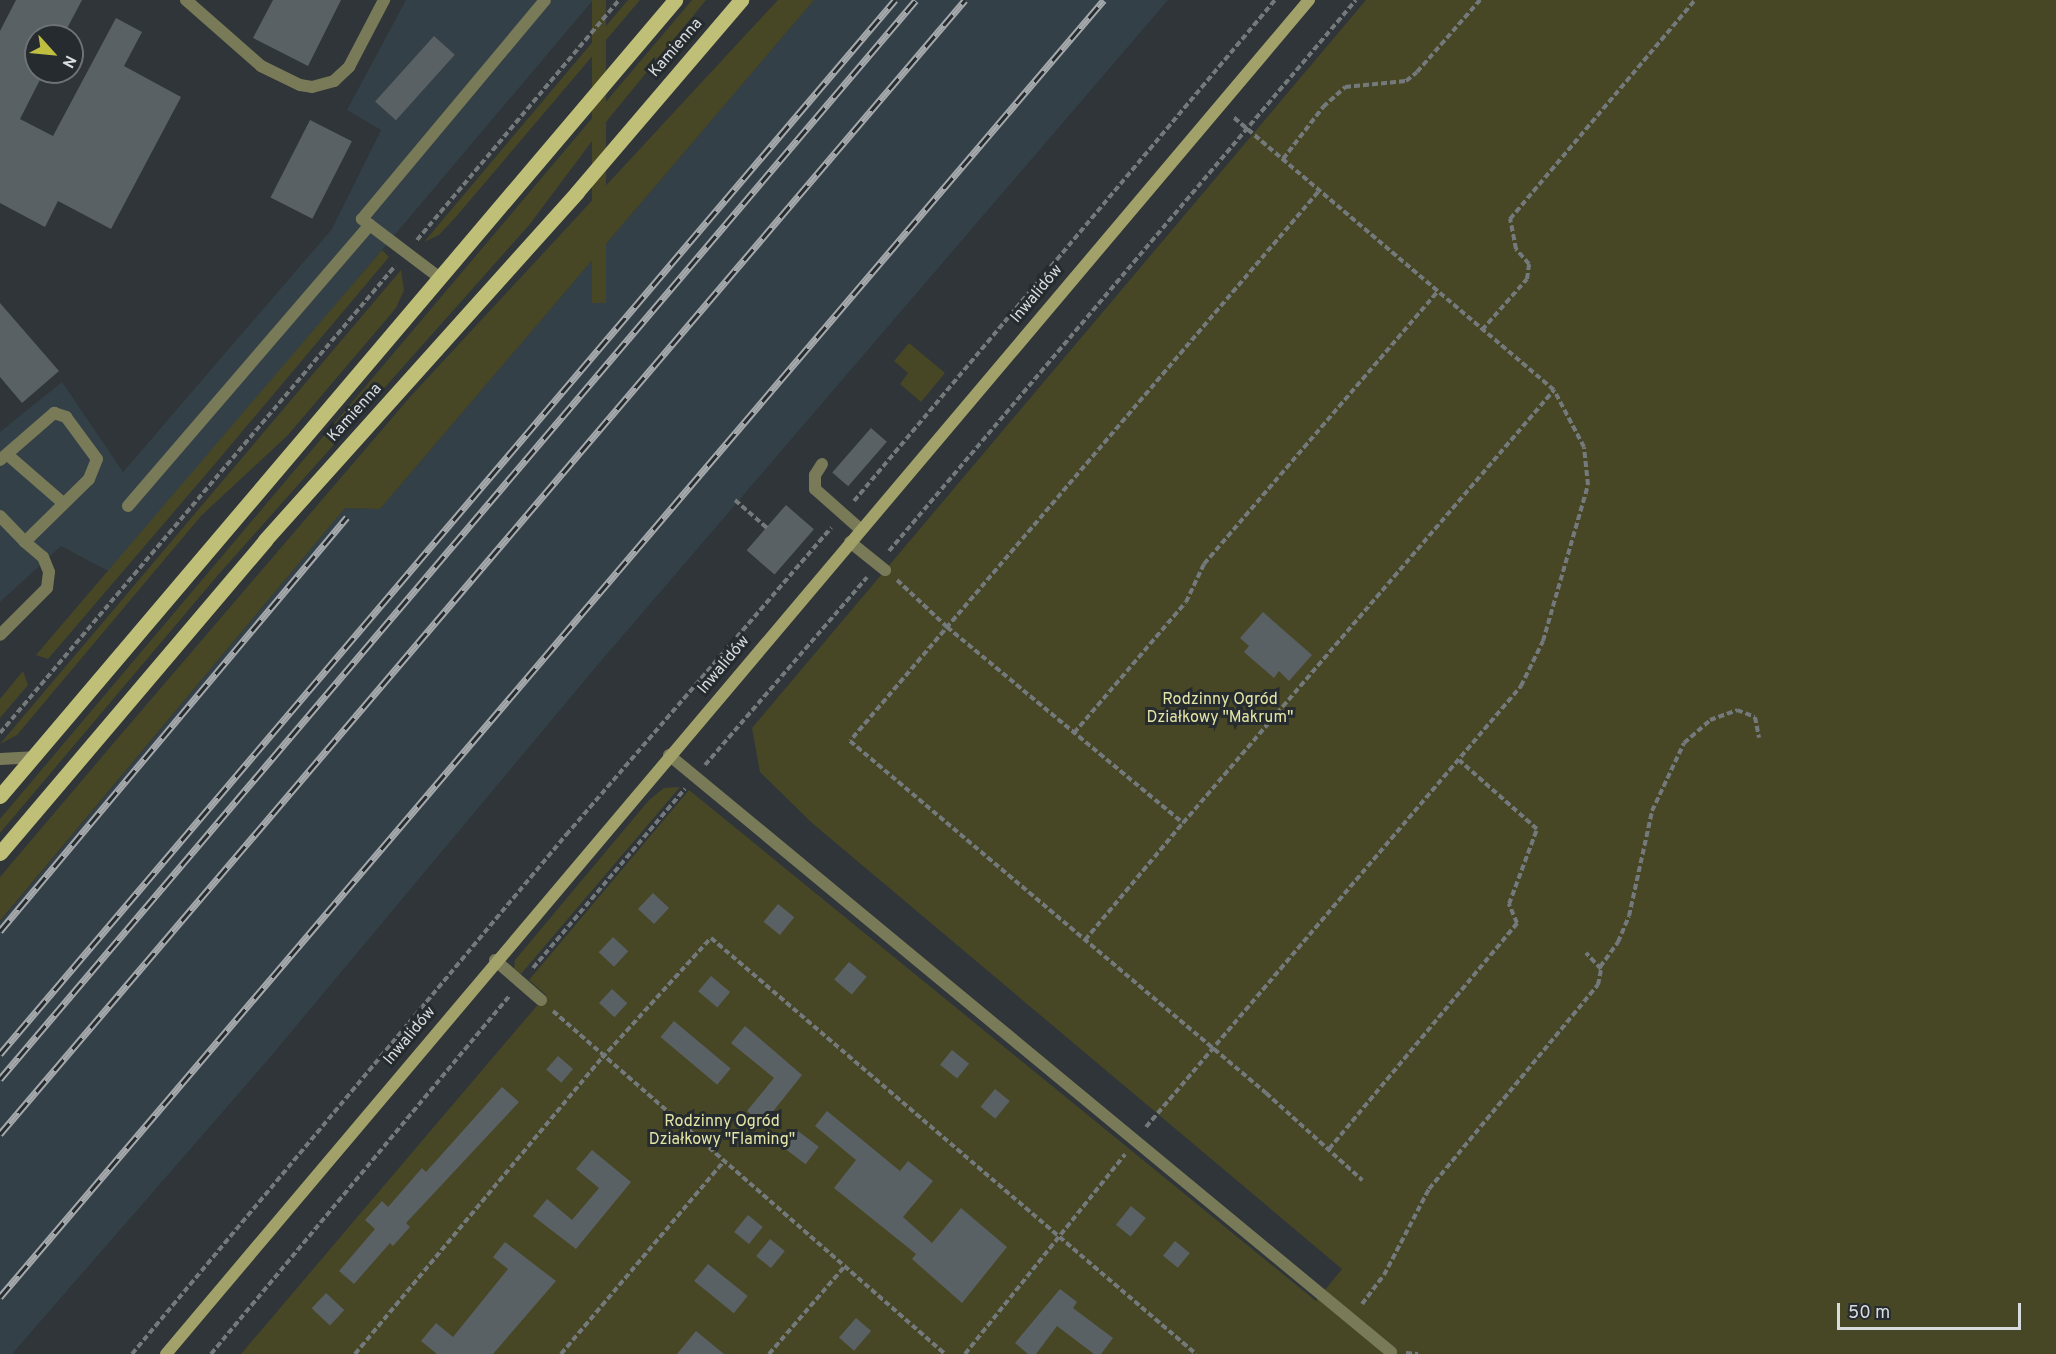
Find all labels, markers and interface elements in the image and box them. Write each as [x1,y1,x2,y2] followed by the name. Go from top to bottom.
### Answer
[645,15,707,81] street label: Kamienna
[24,24,84,84] north arrow
[57,52,80,71] text: N
[1007,261,1067,327] street label: Inwalidów
[324,380,386,446] street label: Kamienna
[694,632,754,698] street label: Inwalidów
[1147,690,1293,728] park label: Rodzinny Ogród Działkowy "Makrum"
[380,1003,440,1069] street label: Inwalidów
[649,1112,795,1150] park label: Rodzinny Ogród Działkowy "Flaming"
[1840,1291,2024,1329] scale bar
[1848,1302,1890,1325] text: 50 m

